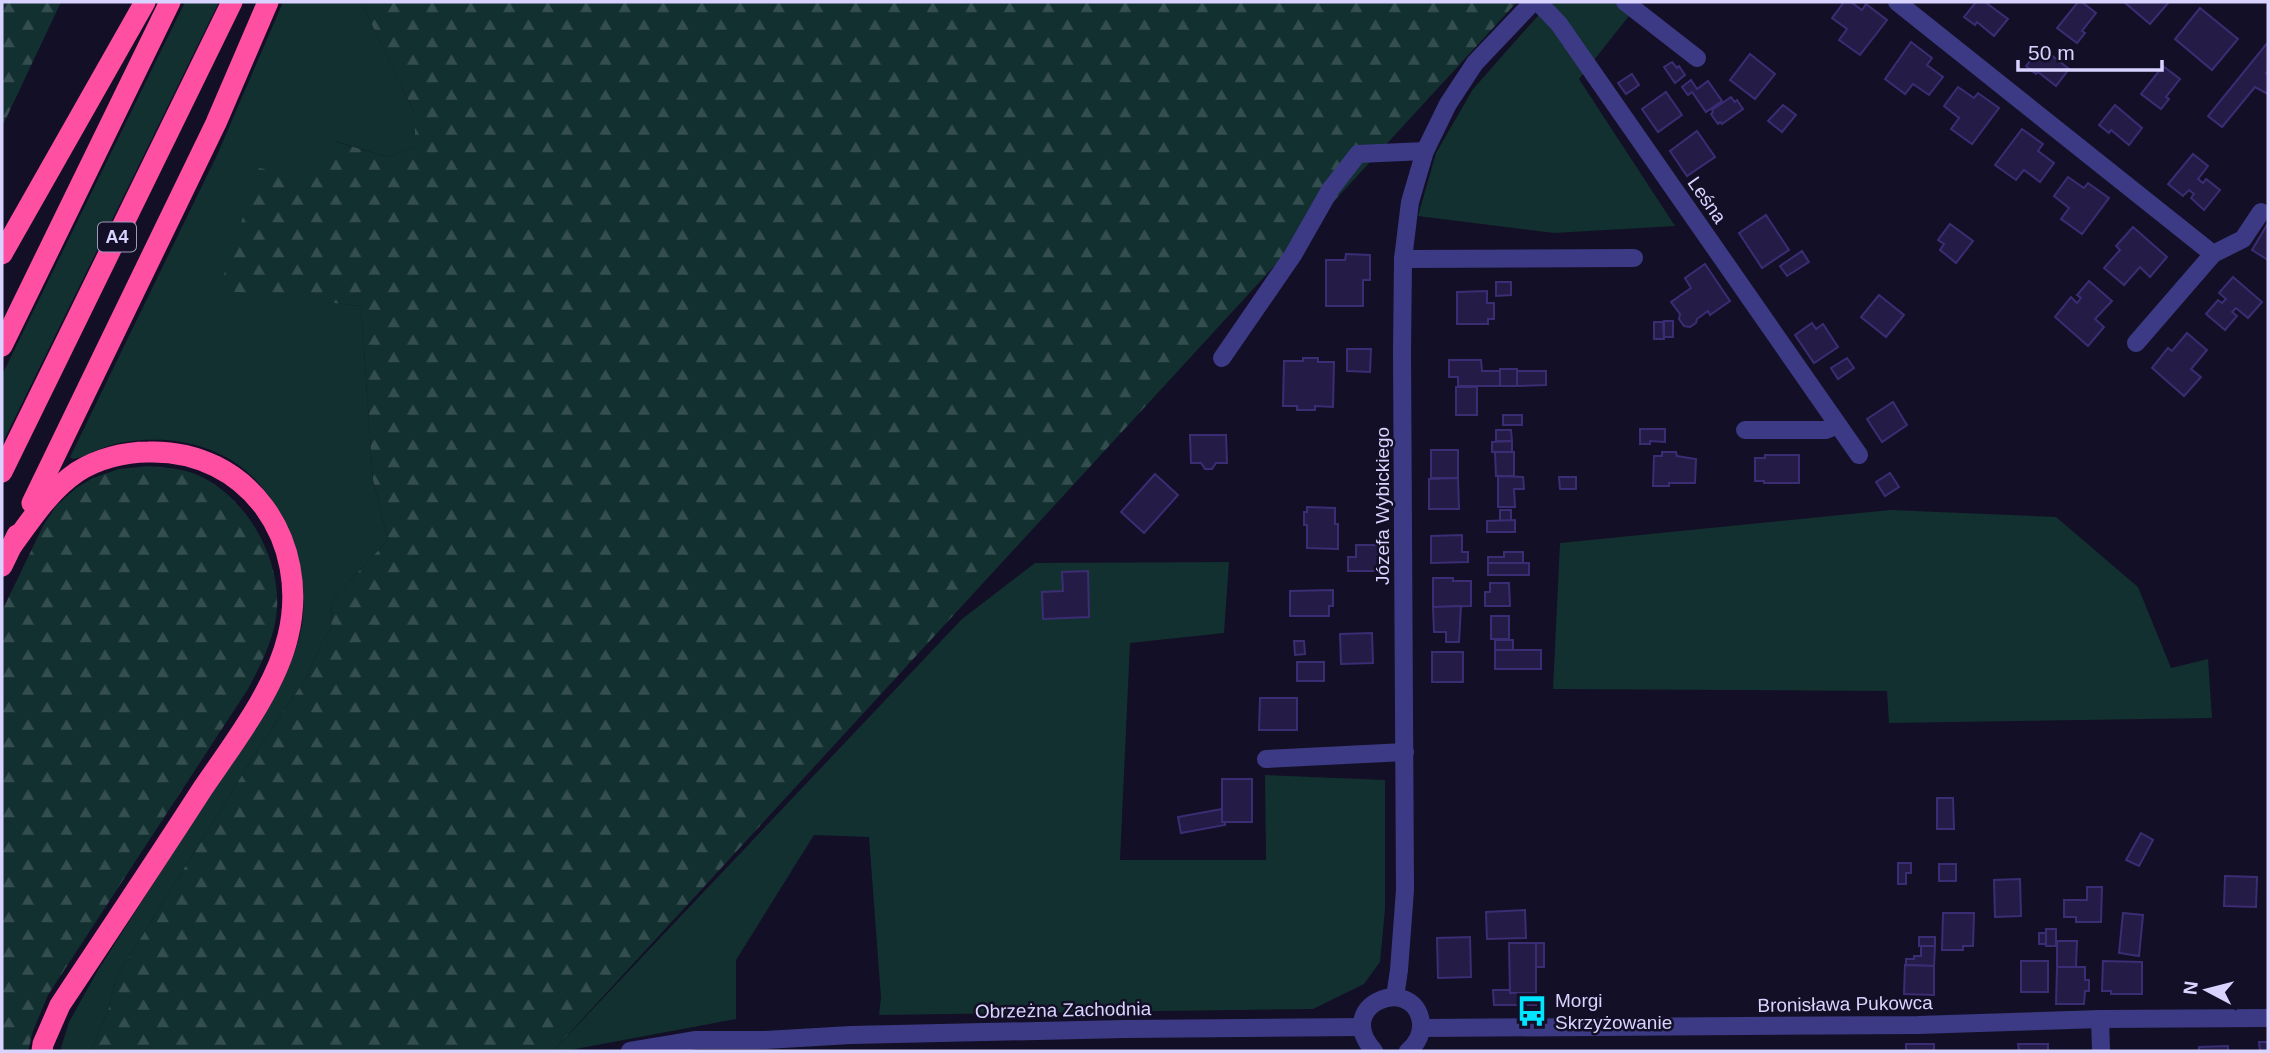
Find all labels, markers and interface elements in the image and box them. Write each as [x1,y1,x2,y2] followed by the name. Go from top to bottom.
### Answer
[2018,28,2162,72] scale bar
[2028,41,2075,64] text: 50 m
[1684,173,1731,228] street label: Leśna
[98,222,136,251] road number: A4
[1372,427,1393,585] street label: Józefa Wybickiego
[2172,955,2242,1025] north arrow
[2179,980,2202,996] text: N
[1555,990,1672,1033] place label: Morgi Skrzyżowanie
[1757,992,1933,1016] street label: Bronisława Pukowca
[1515,994,1549,1028] bus stop icon: Morgi Skrzyżowanie
[975,998,1152,1022] street label: Obrzeżna Zachodnia

